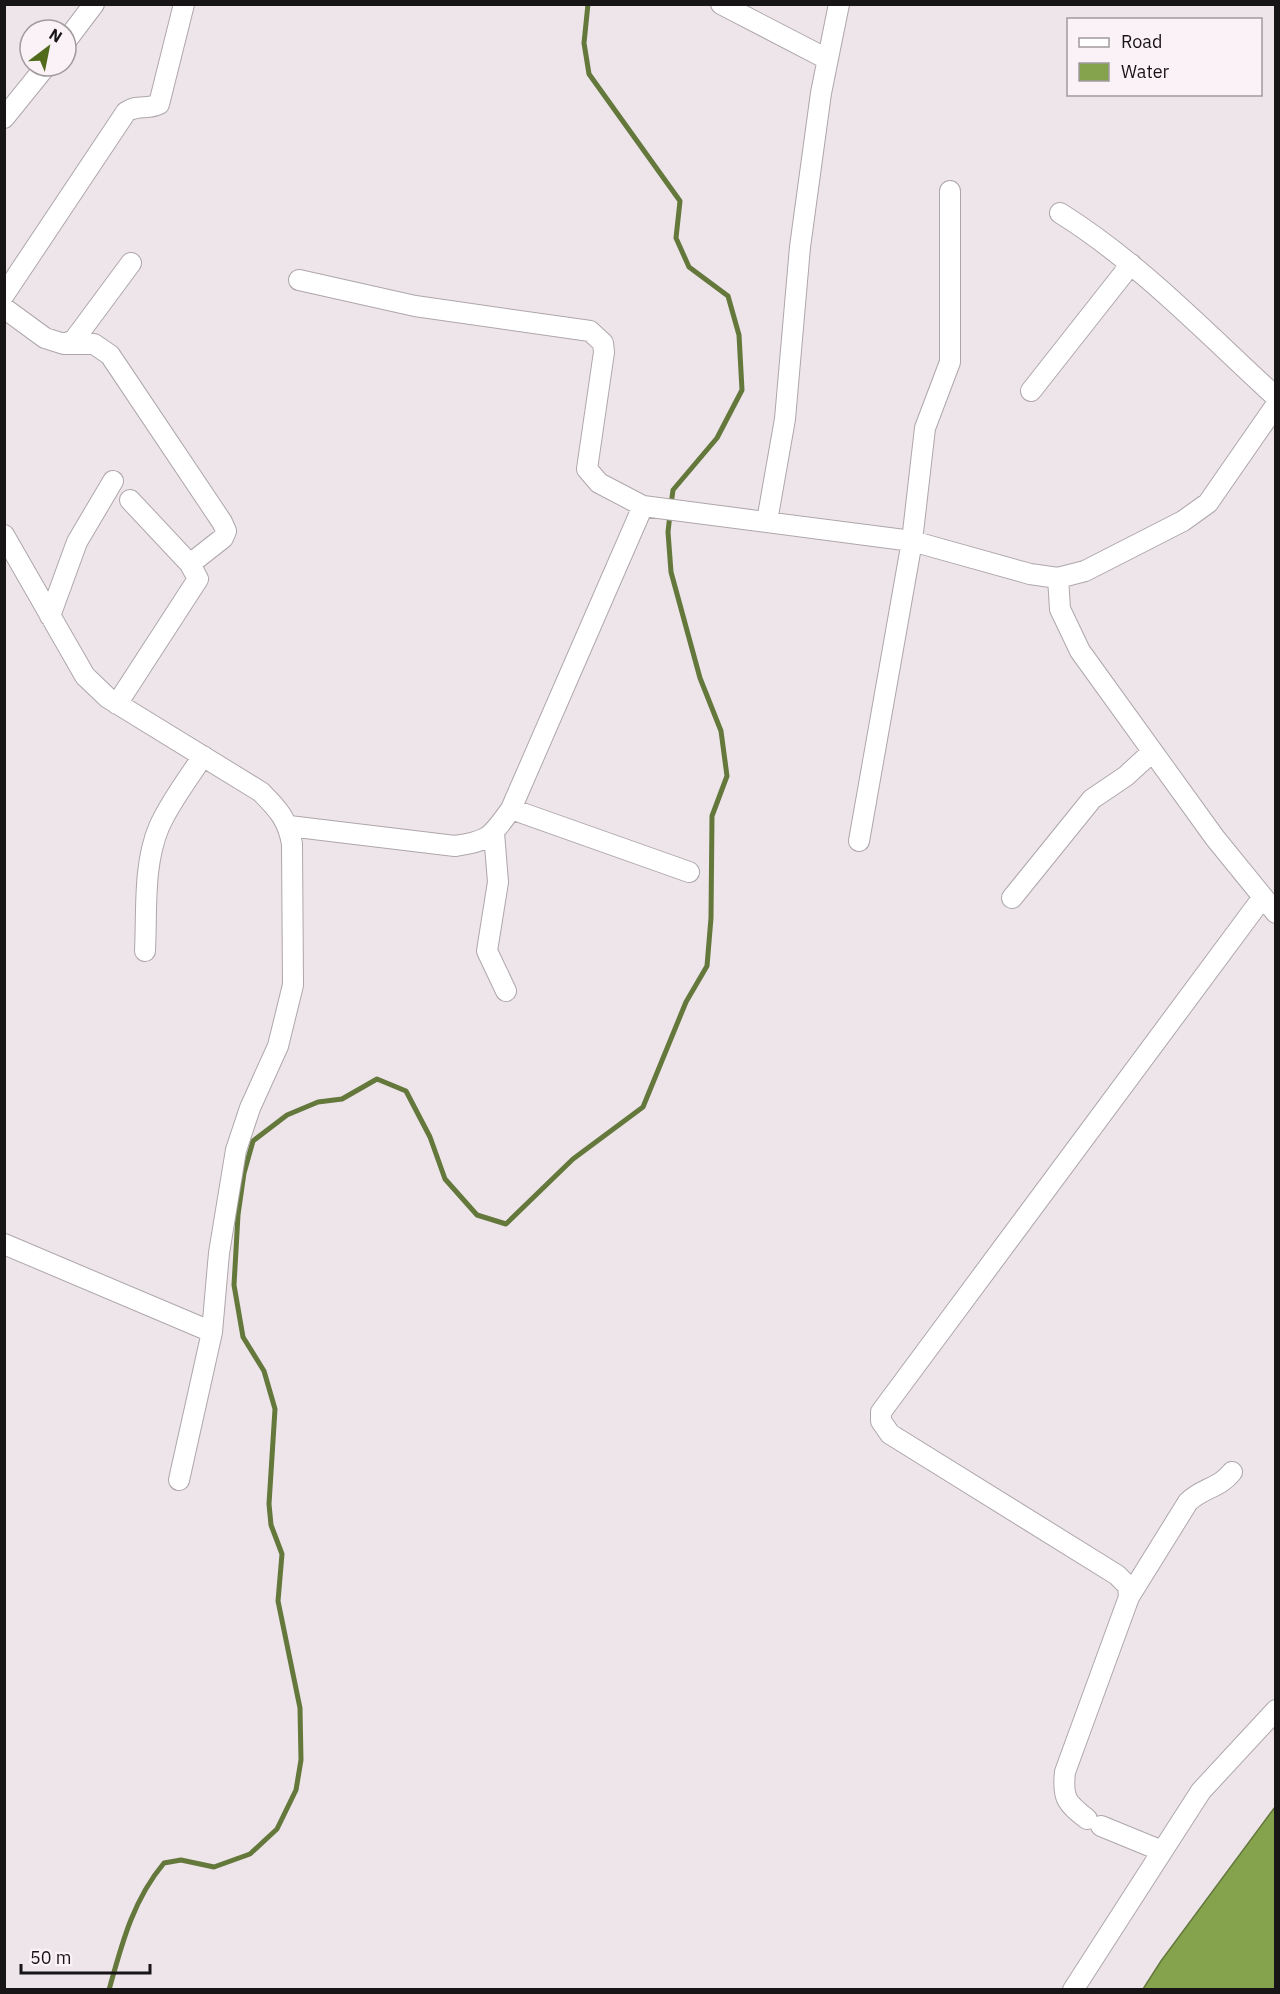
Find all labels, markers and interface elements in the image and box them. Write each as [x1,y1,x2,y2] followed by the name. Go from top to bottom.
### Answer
[18,18,78,78] north arrow
[1067,18,1262,96] legend
[46,24,66,47] text: N
[1121,30,1162,53] text: Road
[1121,60,1170,83] text: Water
[21,1937,150,1975] scale bar
[30,1946,72,1969] text: 50 m

